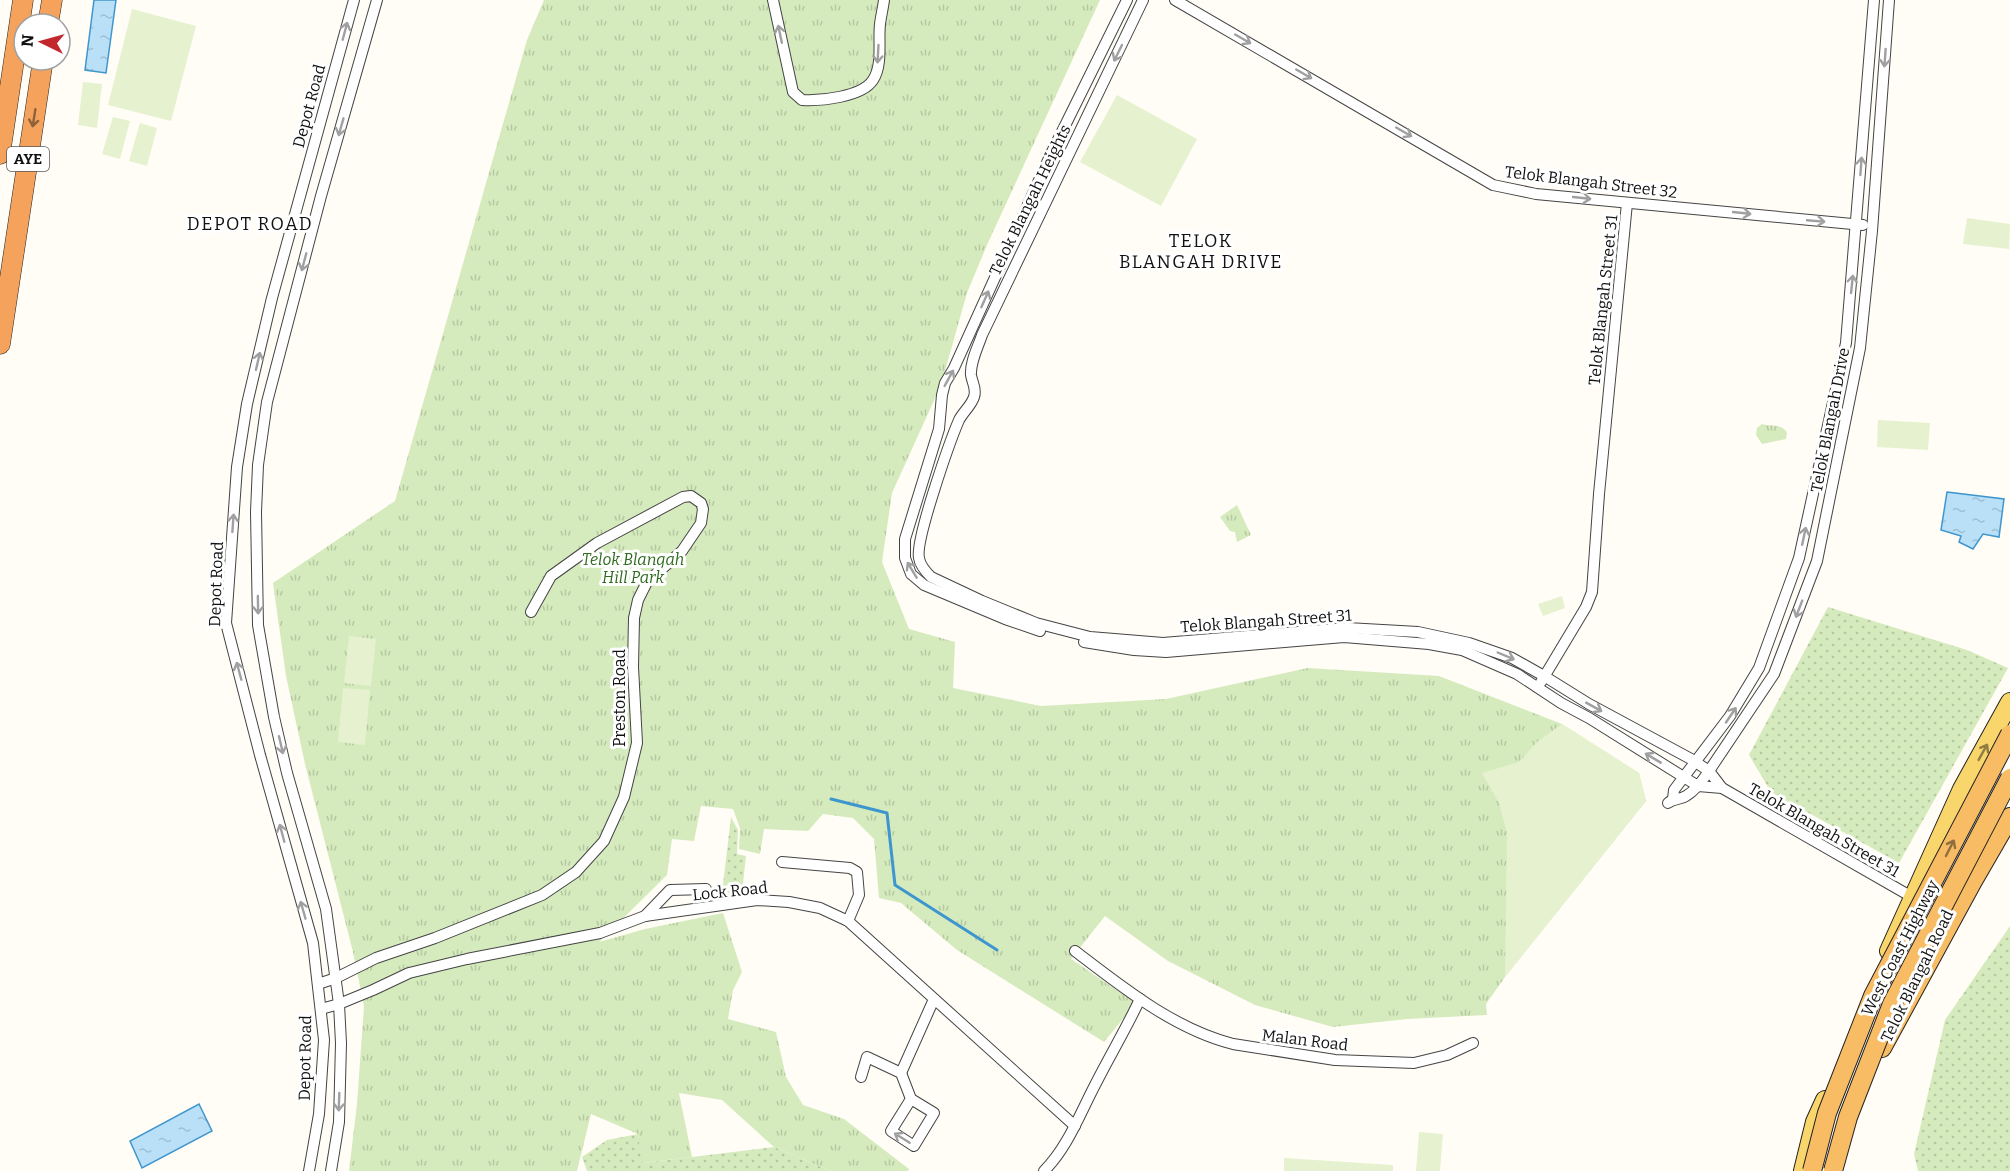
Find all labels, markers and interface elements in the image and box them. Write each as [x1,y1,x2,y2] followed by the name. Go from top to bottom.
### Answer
[12,12,72,72] north arrow
[340,22,351,41] one-way arrow
[774,24,785,44] one-way arrow
[1234,33,1251,45] one-way arrow
[18,34,38,48] text: N
[873,43,884,63] one-way arrow
[1111,43,1123,61] one-way arrow
[1879,47,1890,67] one-way arrow
[289,62,329,150] street label: Depot Road
[1295,68,1312,80] one-way arrow
[29,107,40,127] one-way arrow
[335,117,347,136] one-way arrow
[985,122,1075,278] street label: Telok Blangah Heights
[1395,127,1412,139] one-way arrow
[7,147,49,171] road number: AYE
[1856,157,1867,176] one-way arrow
[1504,162,1678,202] street label: Telok Blangah Street 32
[1571,193,1591,204] one-way arrow
[1732,208,1752,219] one-way arrow
[187,213,313,235] district label: DEPOT ROAD
[1585,213,1621,386] street label: Telok Blangah Street 31
[1806,216,1826,227] one-way arrow
[1119,230,1283,273] district label: TELOK BLANGAH DRIVE
[298,252,309,271] one-way arrow
[1847,275,1858,295] one-way arrow
[980,290,991,308] one-way arrow
[1807,346,1853,494] street label: Telok Blangah Drive
[252,351,264,370] one-way arrow
[943,370,955,387] one-way arrow
[228,514,239,534] one-way arrow
[1799,526,1810,546] one-way arrow
[205,540,227,627] street label: Depot Road
[582,550,684,587] park label: Telok Blangah Hill Park
[906,562,918,579] one-way arrow
[252,594,263,614] one-way arrow
[1793,600,1804,618] one-way arrow
[1180,606,1353,636] street label: Telok Blangah Street 31
[610,648,629,747] street label: Preston Road
[1497,650,1515,662] one-way arrow
[232,662,244,681] one-way arrow
[1585,701,1602,713] one-way arrow
[1725,707,1737,724] one-way arrow
[275,735,287,754] one-way arrow
[1977,744,1989,761] one-way arrow
[1645,752,1663,763] one-way arrow
[1745,779,1903,881] street label: Telok Blangah Street 31
[276,824,287,843] one-way arrow
[1945,839,1957,857] one-way arrow
[1857,876,1943,1019] street label: West Coast Highway
[691,878,769,904] street label: Lock Road
[297,901,308,920] one-way arrow
[1877,906,1958,1045] street label: Telok Blangah Road
[295,1015,315,1101] street label: Depot Road
[1261,1025,1350,1055] street label: Malan Road
[334,1091,345,1111] one-way arrow
[894,1131,911,1143] one-way arrow

